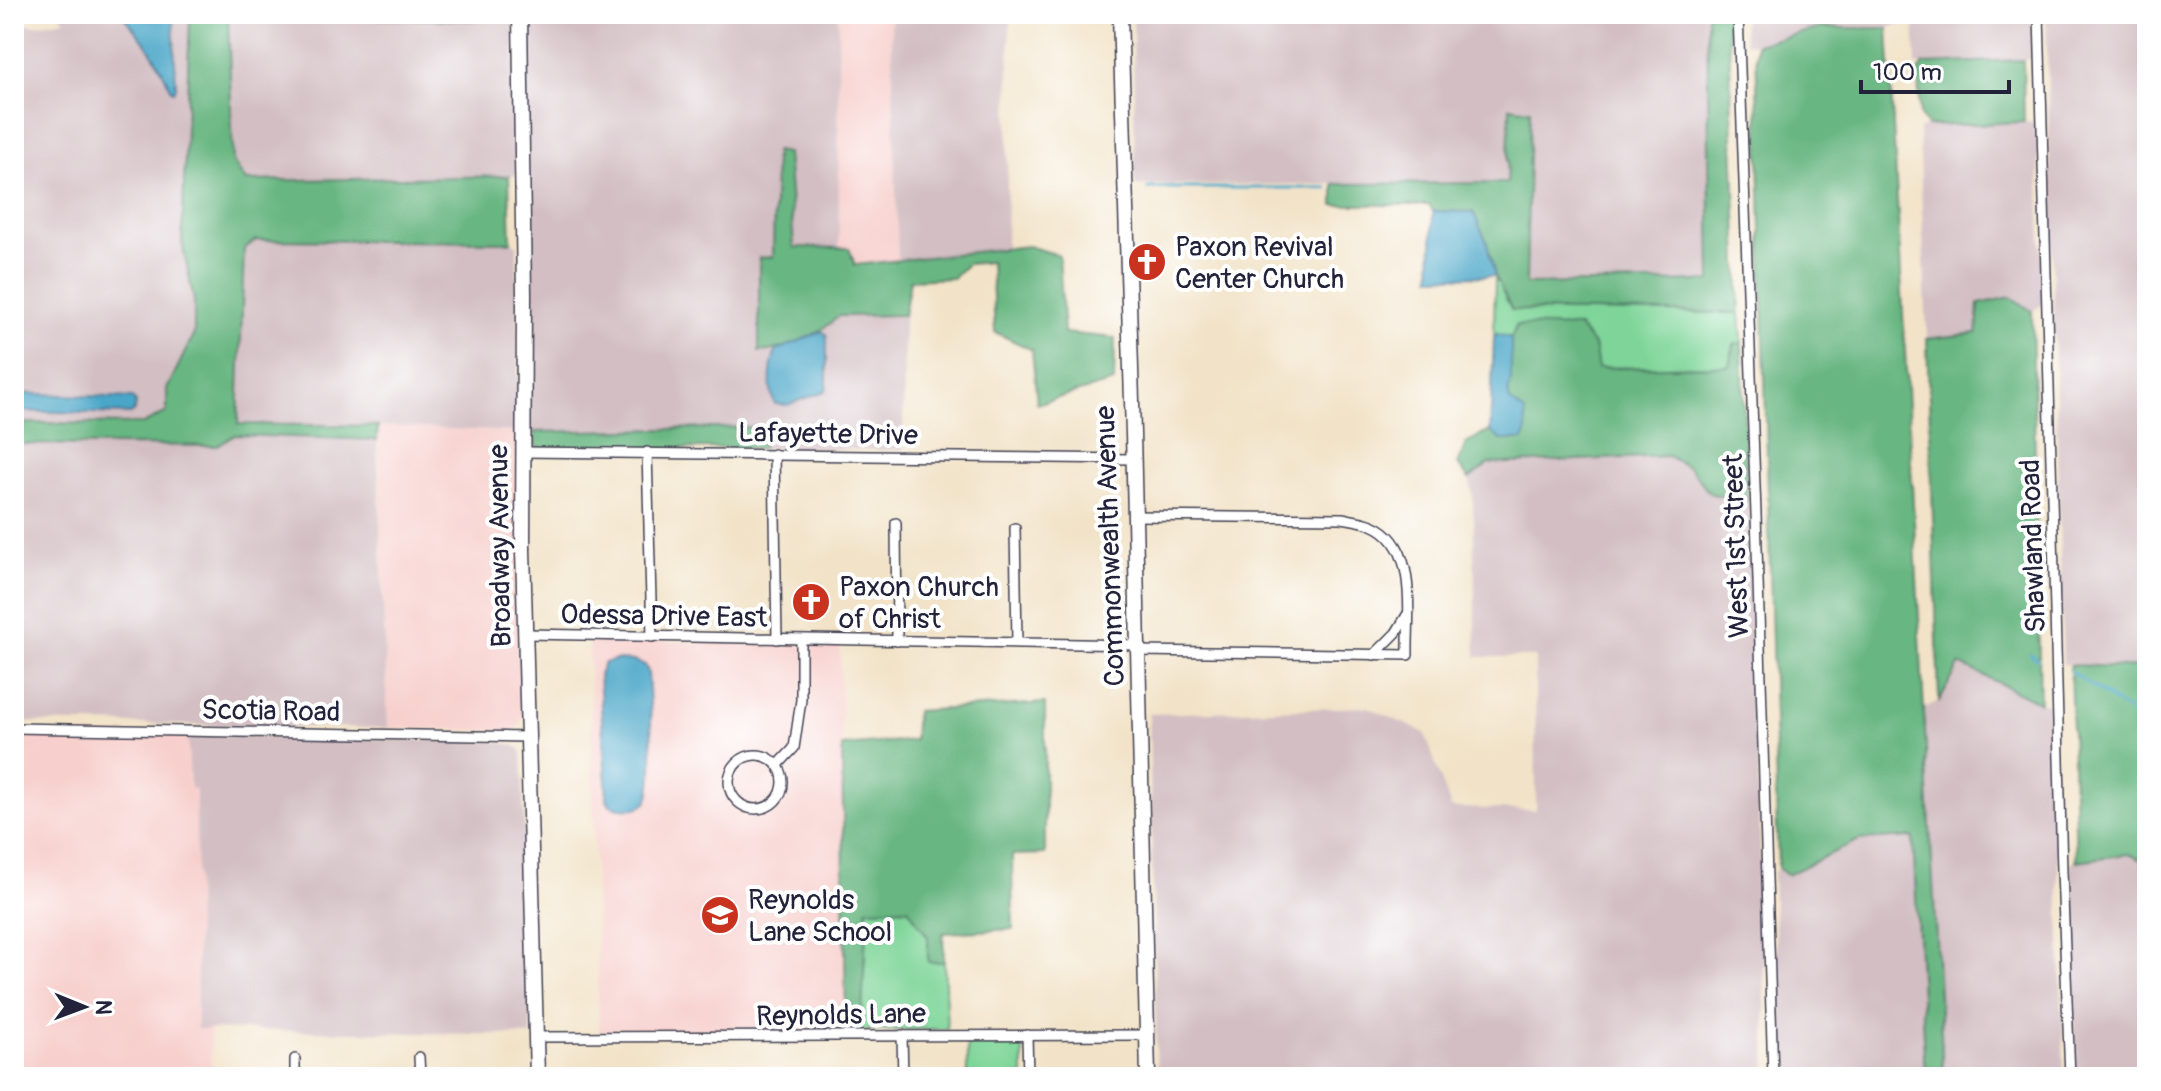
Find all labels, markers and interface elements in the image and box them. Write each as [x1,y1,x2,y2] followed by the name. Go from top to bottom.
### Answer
[1861,44,2009,94] scale bar
[1873,58,1942,87] text: 100 m
[1175,230,1344,297] place label: Paxon Revival Center Church
[1126,241,1168,283] church icon: Paxon Revival Center Church
[1088,405,1133,687] street label: Commonwealth Avenue
[738,415,918,454] street label: Lafayette Drive
[481,444,520,648] street label: Broadway Avenue
[1716,453,1757,639] street label: West 1st Street
[2013,458,2054,633] street label: Shawland Road
[839,570,999,637] place label: Paxon Church of Christ
[790,581,832,623] church icon: Paxon Church of Christ
[560,597,768,636] street label: Odessa Drive East
[201,693,341,730] street label: Scotia Road
[748,883,892,950] place label: Reynolds Lane School
[699,894,741,936] school or university icon: Reynolds Lane School
[44,967,124,1047] north arrow
[756,997,927,1034] street label: Reynolds Lane
[89,1000,117,1015] text: N

